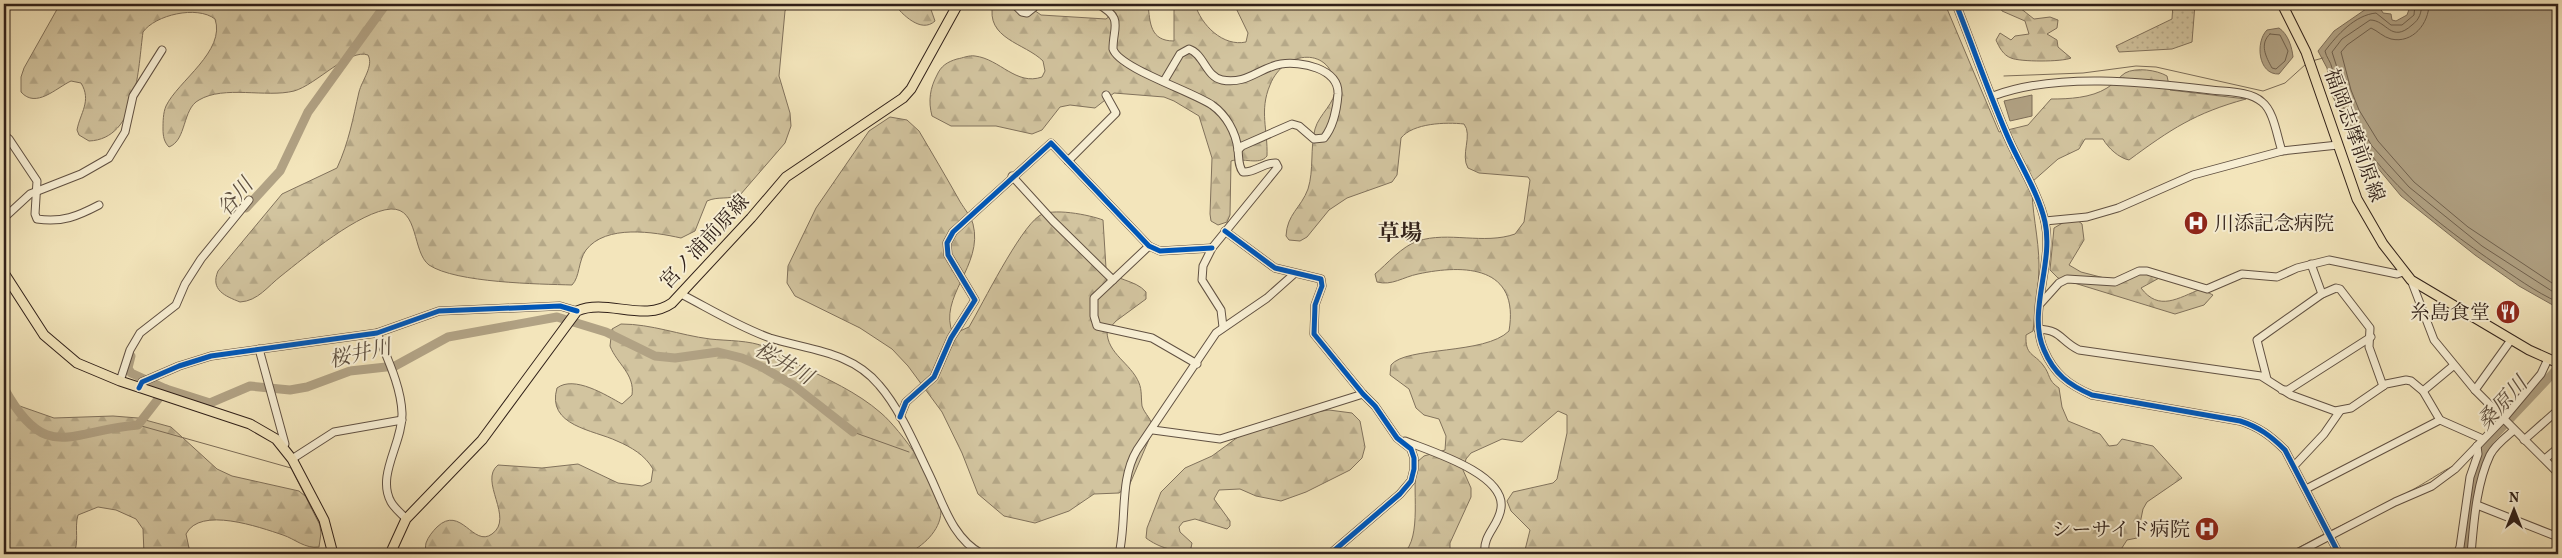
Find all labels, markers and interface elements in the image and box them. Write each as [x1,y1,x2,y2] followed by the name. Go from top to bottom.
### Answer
[2316,65,2390,206] street label: 福岡志摩前原線
[212,171,262,223] water label: 谷川
[654,189,757,296] street label: 宮ノ浦前原線
[2183,210,2209,236] hospital icon: 川添記念病院
[2214,211,2334,239] place label: 川添記念病院
[1378,219,1422,250] district label: 草場
[2495,299,2521,325] restaurant icon: 糸島食堂
[2410,300,2490,328] place label: 糸島食堂
[326,333,396,376] water label: 桜井川
[749,336,820,394] water label: 桜井川
[2471,369,2536,437] water label: 桑原川
[2490,486,2540,536] north arrow
[2509,489,2519,508] text: N
[2194,516,2220,542] hospital icon: シーサイド病院
[2051,517,2190,545] place label: シーサイド病院

